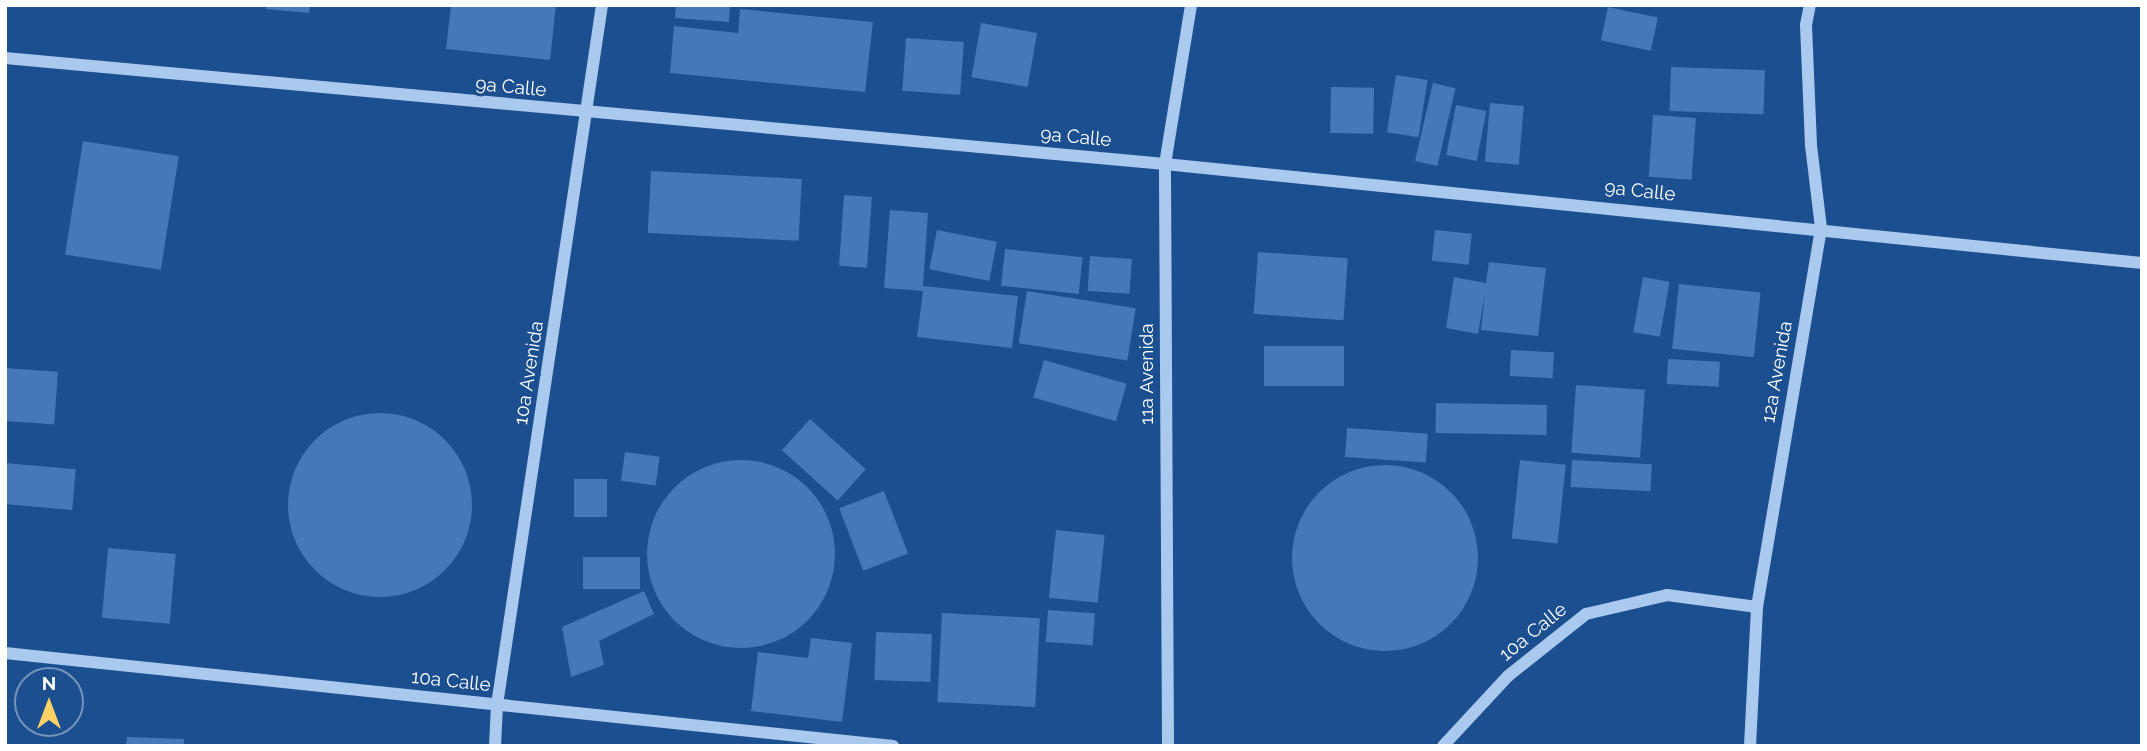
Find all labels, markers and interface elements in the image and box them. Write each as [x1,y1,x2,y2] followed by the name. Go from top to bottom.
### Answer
[475,73,547,101] street label: 9a Calle
[1040,123,1112,151] street label: 9a Calle
[1603,176,1677,206] street label: 9a Calle
[509,319,549,427] street label: 10a Avenida
[1757,319,1797,425] street label: 12a Avenida
[1136,323,1158,425] street label: 11a Avenida
[1495,598,1571,666] street label: 10a Calle
[410,665,492,697] street label: 10a Calle
[14,667,84,737] north arrow
[42,672,56,694] text: N

